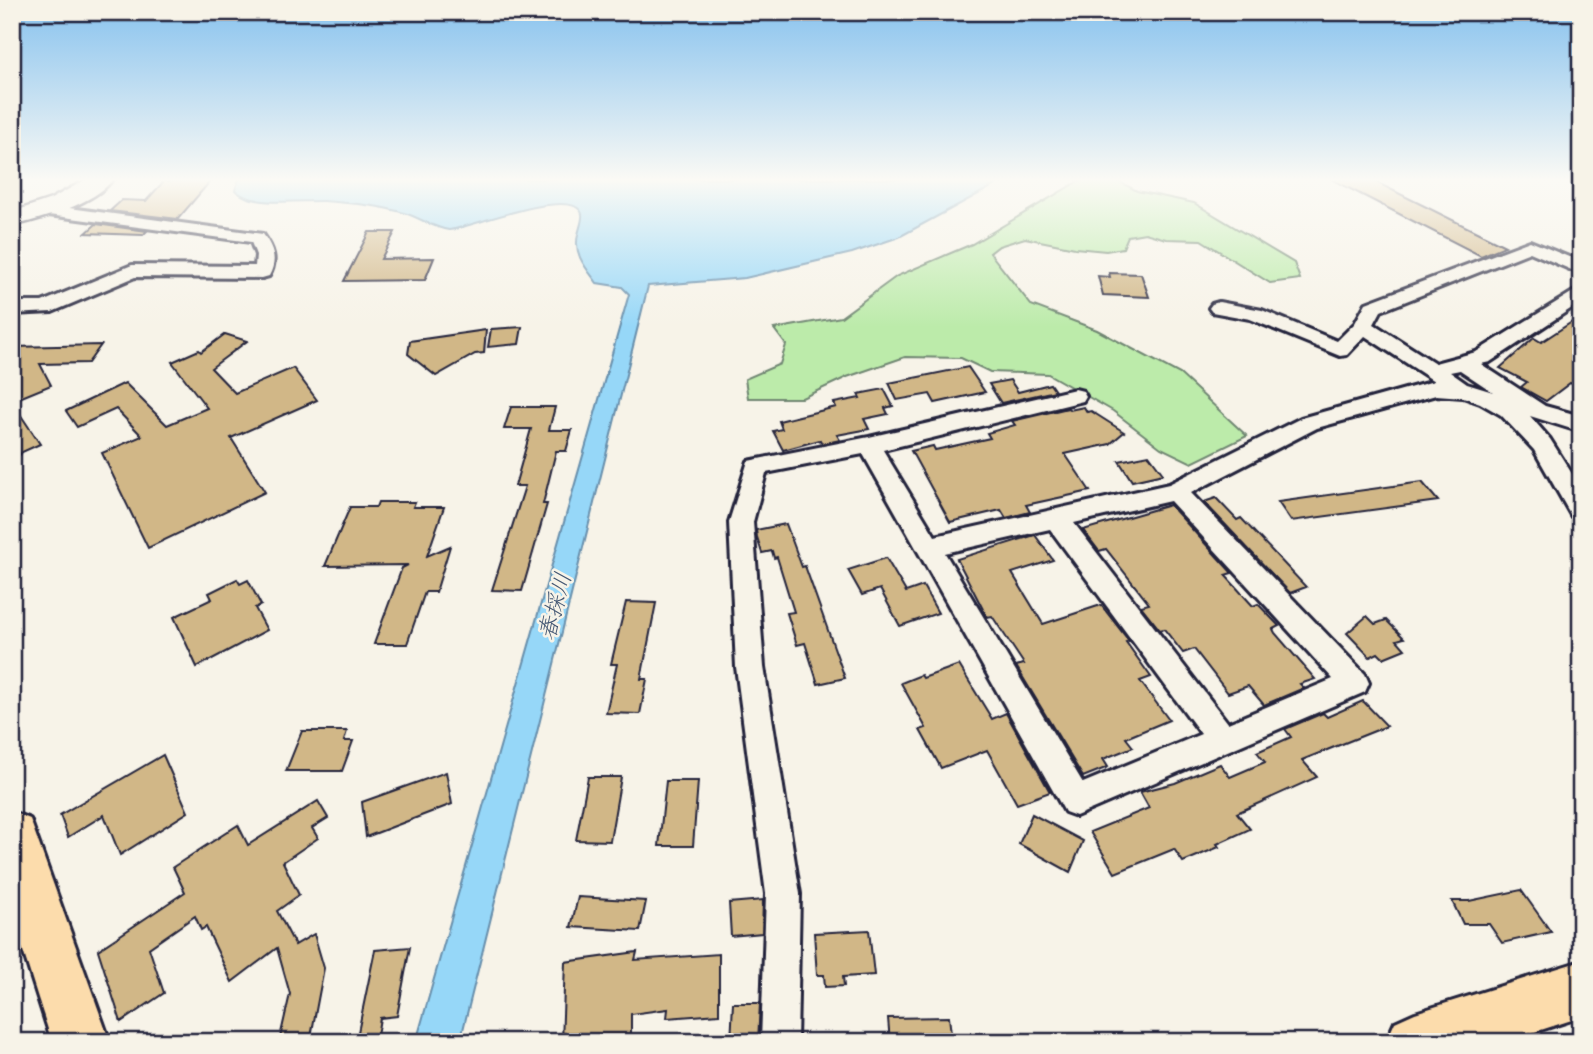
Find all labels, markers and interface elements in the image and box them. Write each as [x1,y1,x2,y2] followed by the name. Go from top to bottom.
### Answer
[531,569,577,643] water label: 春採川

